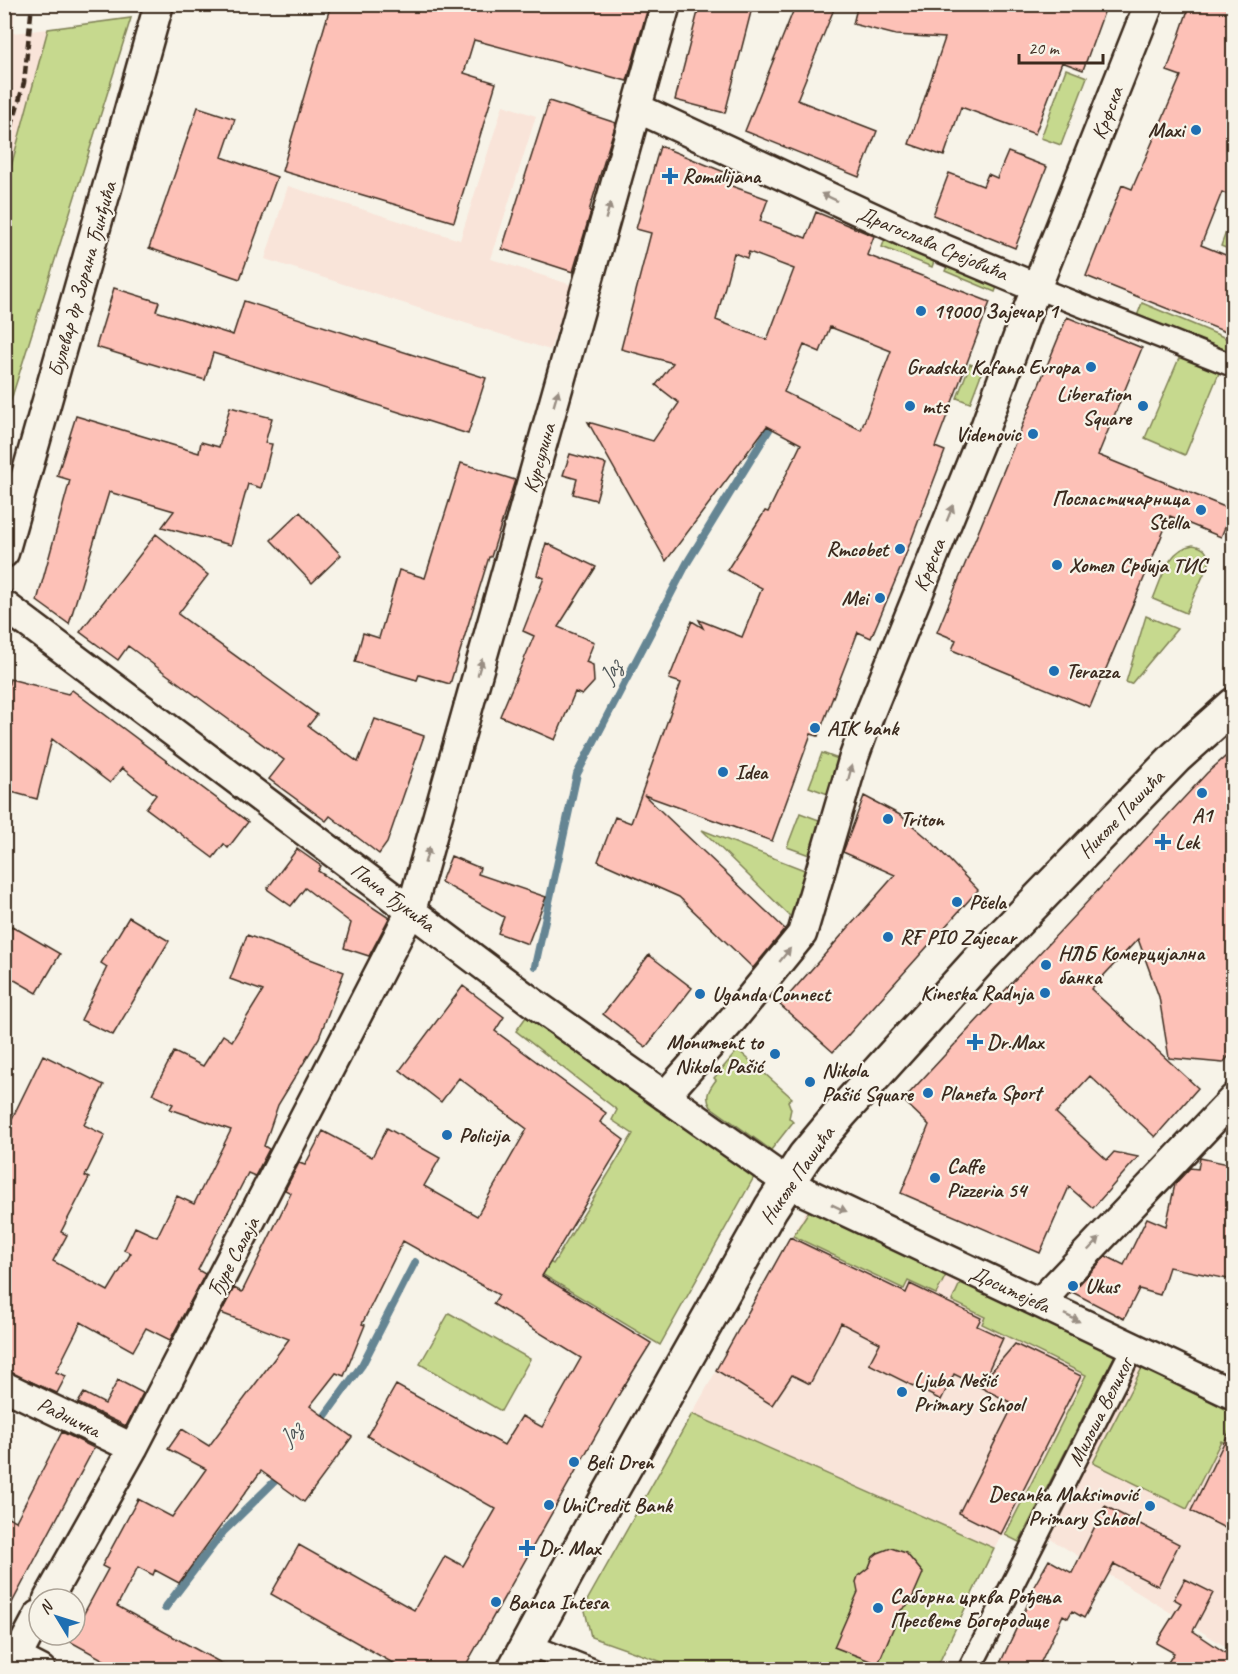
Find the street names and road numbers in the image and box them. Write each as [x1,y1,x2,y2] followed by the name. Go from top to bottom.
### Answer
[1085,81,1130,143] street label: Крфска
[42,177,124,380] street label: Булевар др Зорана Ђинђића
[854,200,1013,287] street label: Драгослава Срејовића
[517,419,562,496] street label: Курсулина
[907,533,952,595] street label: Крфска
[1072,763,1171,864] street label: Николе Пашића
[345,857,442,939] street label: Пана Ђукића
[754,1120,841,1229] street label: Николе Пашића
[201,1211,267,1302] street label: Ђуре Салаја
[966,1259,1055,1319] street label: Доситејева
[1062,1351,1140,1470] street label: Милоша Великог
[33,1391,107,1444] street label: Радничка

